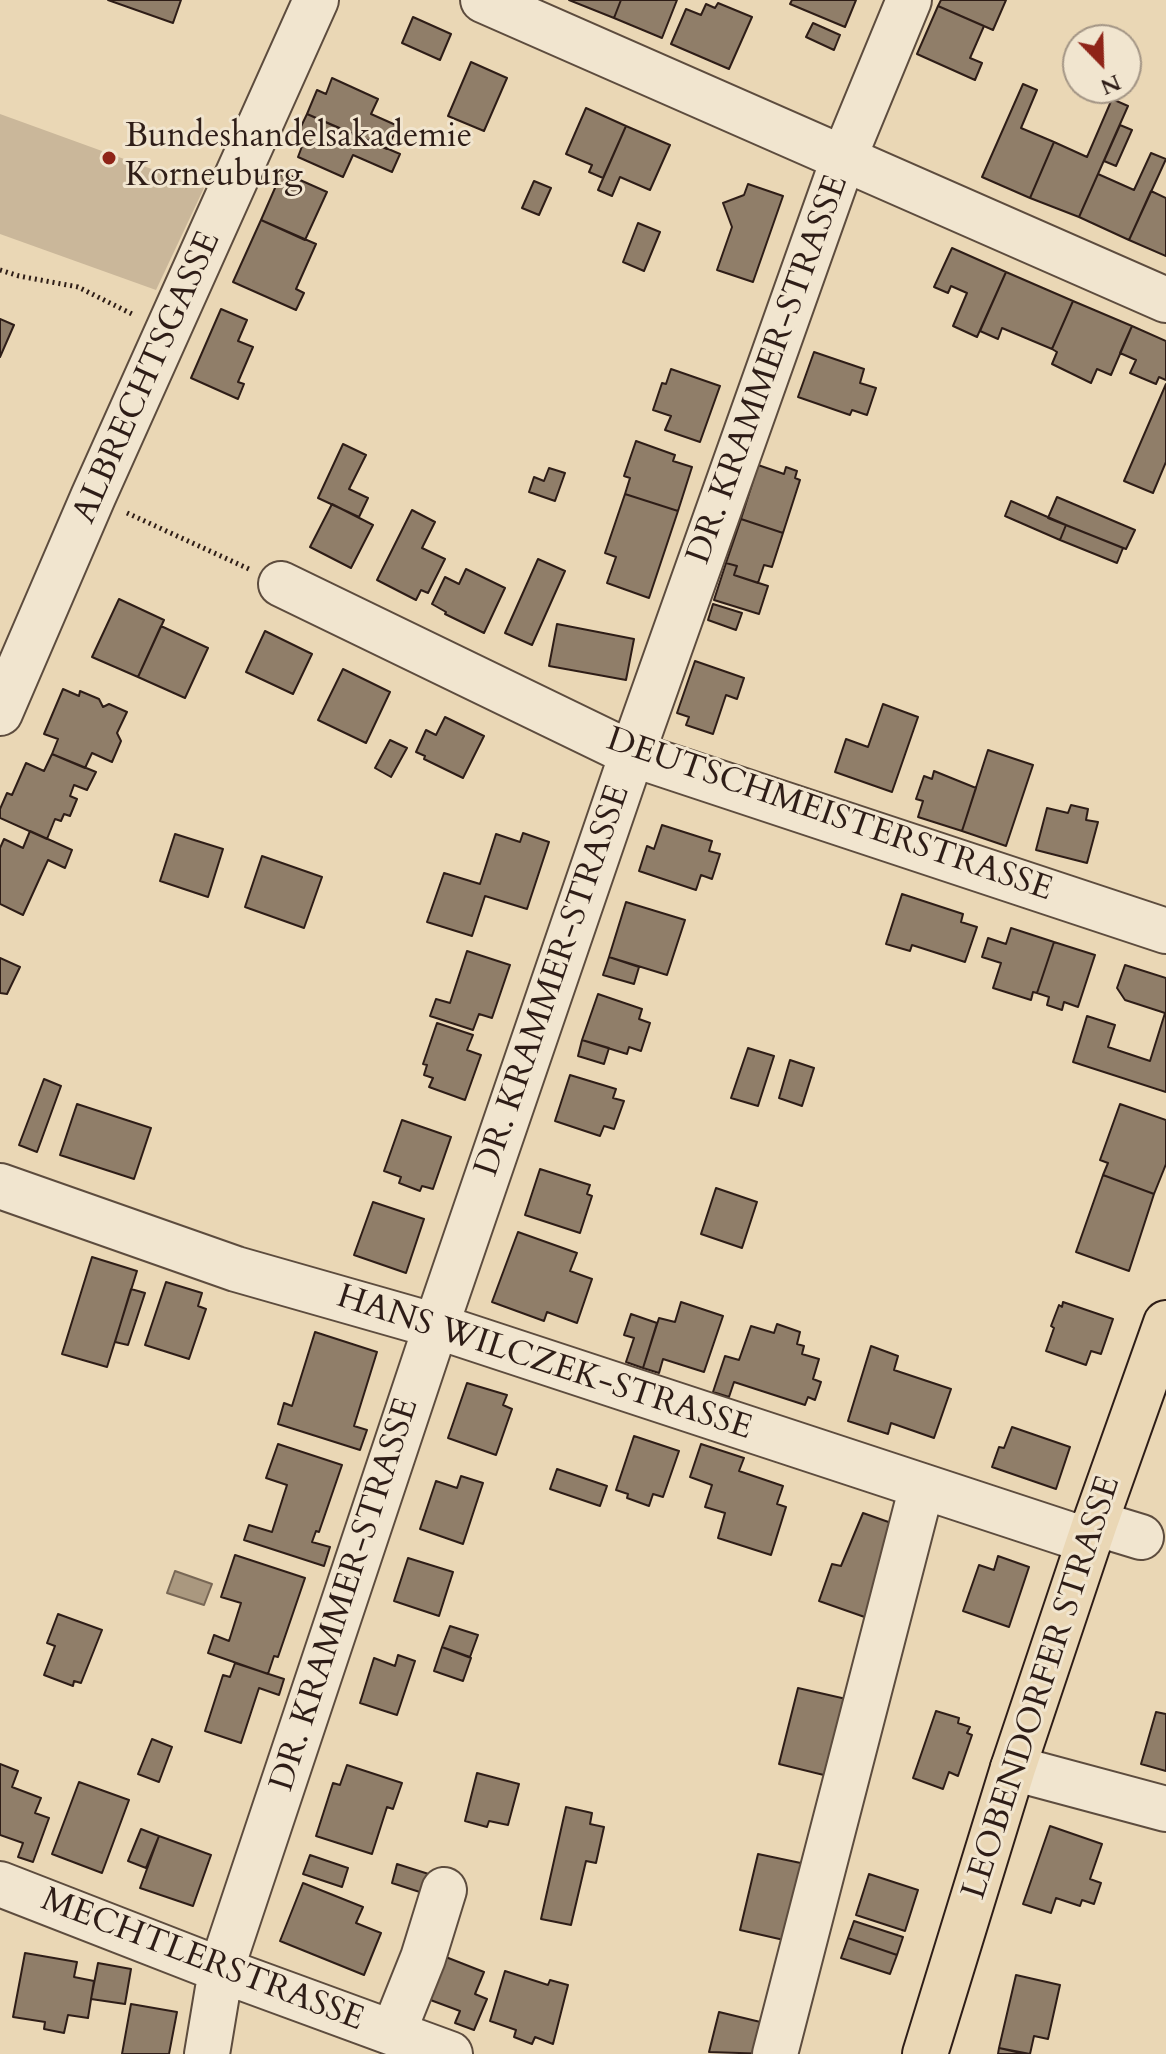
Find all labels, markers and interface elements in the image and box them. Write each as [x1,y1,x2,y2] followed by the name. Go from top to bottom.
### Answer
[1062,24,1142,104] north arrow
[1096,67,1125,102] text: N
[125,118,472,198] place label: Bundeshandelsakademie Korneuburg
[100,149,118,167] marker: Bundeshandelsakademie Korneuburg
[680,170,858,570] street label: DR. KRAMMER-STRASSE
[65,226,231,530] street label: ALBRECHTSGASSE
[601,720,1057,912] street label: DEUTSCHMEISTERSTRASSE
[468,780,640,1182] street label: DR. KRAMMER-STRASSE
[331,1278,757,1450] street label: HANS WILCZEK-STRASSE
[263,1393,429,1797] street label: DR. KRAMMER-STRASSE
[955,1471,1131,1905] street label: LEOBENDORFER STRASSE
[35,1881,369,2041] street label: MECHTLERSTRASSE

